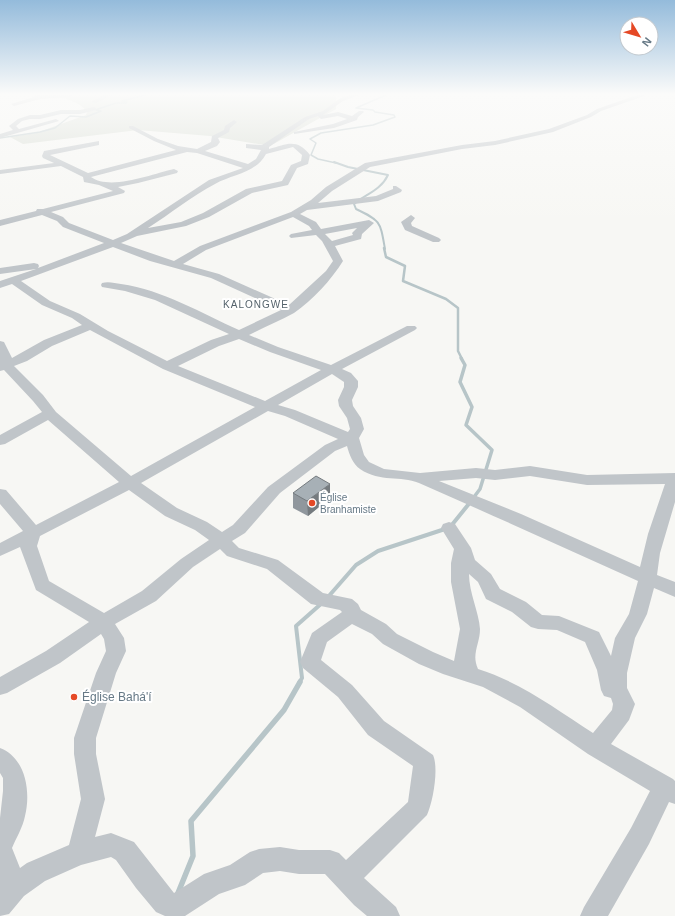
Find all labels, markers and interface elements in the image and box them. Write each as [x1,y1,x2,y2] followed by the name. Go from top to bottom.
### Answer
[619,16,659,56] north arrow
[640,35,654,49] text: N
[223,299,289,310] district label: KALONGWE
[320,491,377,515] place label: Église Branhamiste
[307,498,317,508] marker: Église Branhamiste
[82,689,152,704] place label: Église Bahá'í
[69,692,79,702] marker: Église Bahá'í

